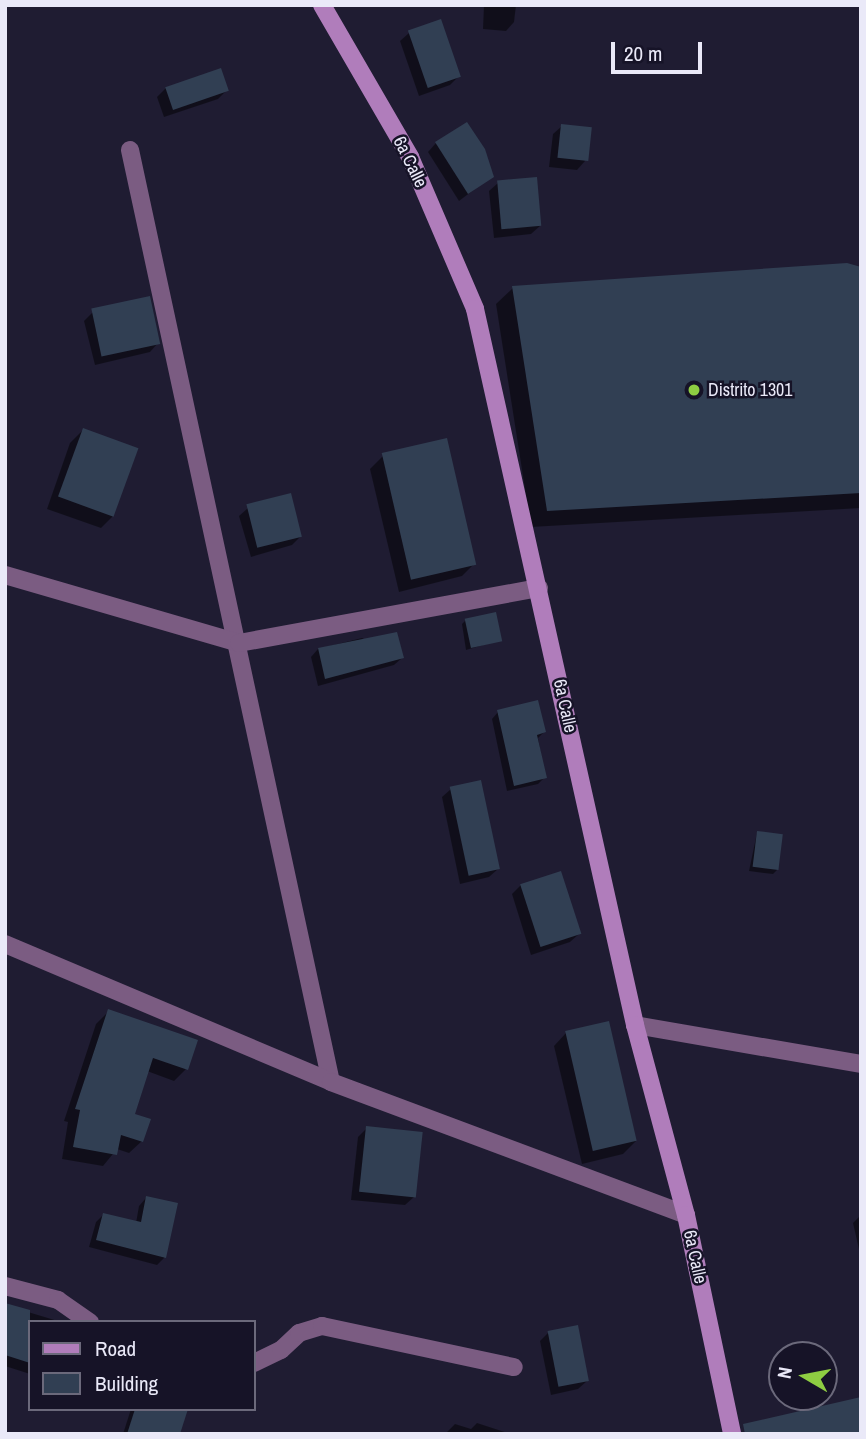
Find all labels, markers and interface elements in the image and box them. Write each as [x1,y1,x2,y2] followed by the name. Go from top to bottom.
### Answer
[614,28,705,72] scale bar
[624,39,662,68] text: 20 m
[388,133,432,191] street label: 6a Calle
[708,379,793,401] place label: Distrito 1301
[686,382,702,398] marker: Distrito 1301
[549,677,581,735] street label: 6a Calle
[679,1228,711,1286] street label: 6a Calle
[28,1320,256,1411] legend
[95,1334,136,1363] text: Road
[768,1341,838,1411] north arrow
[771,1365,798,1380] text: N
[95,1369,158,1398] text: Building

